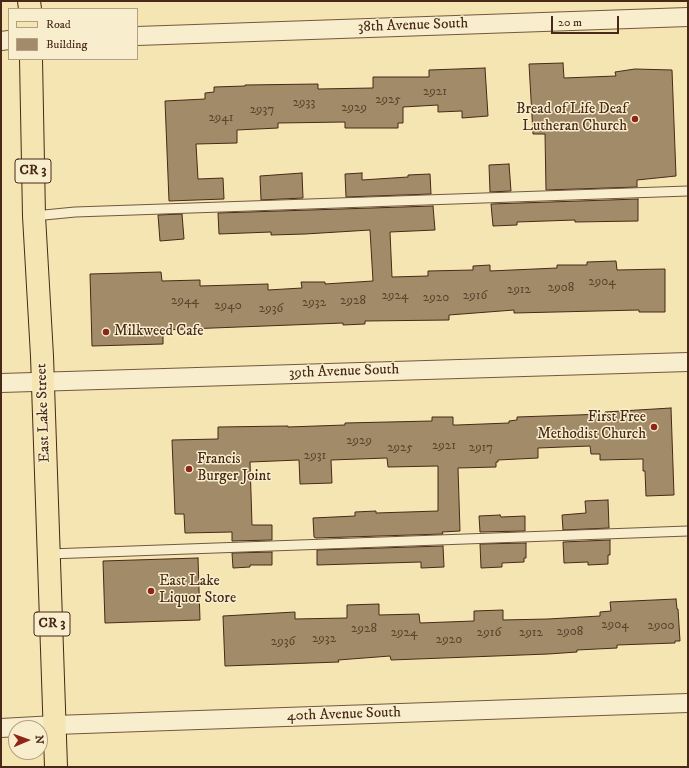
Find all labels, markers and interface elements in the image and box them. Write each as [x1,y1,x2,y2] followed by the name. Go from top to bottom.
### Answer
[8,8,138,60] legend
[553,8,621,34] scale bar
[357,15,469,37] street label: 38th Avenue South
[558,15,582,30] text: 20 m
[46,17,71,32] text: Road
[46,37,87,52] text: Building
[423,84,447,100] house number: 2921
[375,92,401,108] house number: 2925
[293,95,315,111] house number: 2933
[341,100,367,116] house number: 2929
[516,101,627,136] place label: Bread of Life Deaf Lutheran Church
[250,102,274,118] house number: 2937
[208,110,234,126] house number: 2941
[630,114,640,124] marker: Bread of Life Deaf Lutheran Church
[15,159,51,183] road number: CR 3
[588,274,616,290] house number: 2904
[548,280,574,296] house number: 2908
[507,282,531,298] house number: 2912
[382,288,408,304] house number: 2924
[463,288,487,304] house number: 2916
[423,290,449,306] house number: 2920
[171,293,199,309] house number: 2944
[340,293,366,309] house number: 2928
[302,295,326,311] house number: 2932
[214,298,242,314] house number: 2940
[259,301,283,317] house number: 2936
[114,323,203,341] place label: Milkweed Cafe
[101,327,111,337] marker: Milkweed Cafe
[288,361,400,383] street label: 39th Avenue South
[33,363,55,463] street label: East Lake Street
[537,409,646,444] place label: First Free Methodist Church
[649,422,659,432] marker: First Free Methodist Church
[346,433,372,449] house number: 2929
[432,438,456,454] house number: 2921
[387,440,413,456] house number: 2925
[469,440,493,456] house number: 2917
[304,448,326,464] house number: 2931
[197,451,271,486] place label: Francis Burger Joint
[184,464,194,474] marker: Francis Burger Joint
[159,573,236,608] place label: East Lake Liquor Store
[146,586,156,596] marker: East Lake Liquor Store
[34,612,70,636] road number: CR 3
[601,617,629,633] house number: 2904
[648,618,674,634] house number: 2900
[351,621,377,637] house number: 2928
[557,624,583,640] house number: 2908
[391,625,417,641] house number: 2924
[477,625,501,641] house number: 2916
[519,625,543,641] house number: 2912
[312,631,336,647] house number: 2932
[436,632,462,648] house number: 2920
[271,634,295,650] house number: 2936
[287,704,401,726] street label: 40th Avenue South
[8,720,48,760] north arrow
[32,735,46,744] text: N

